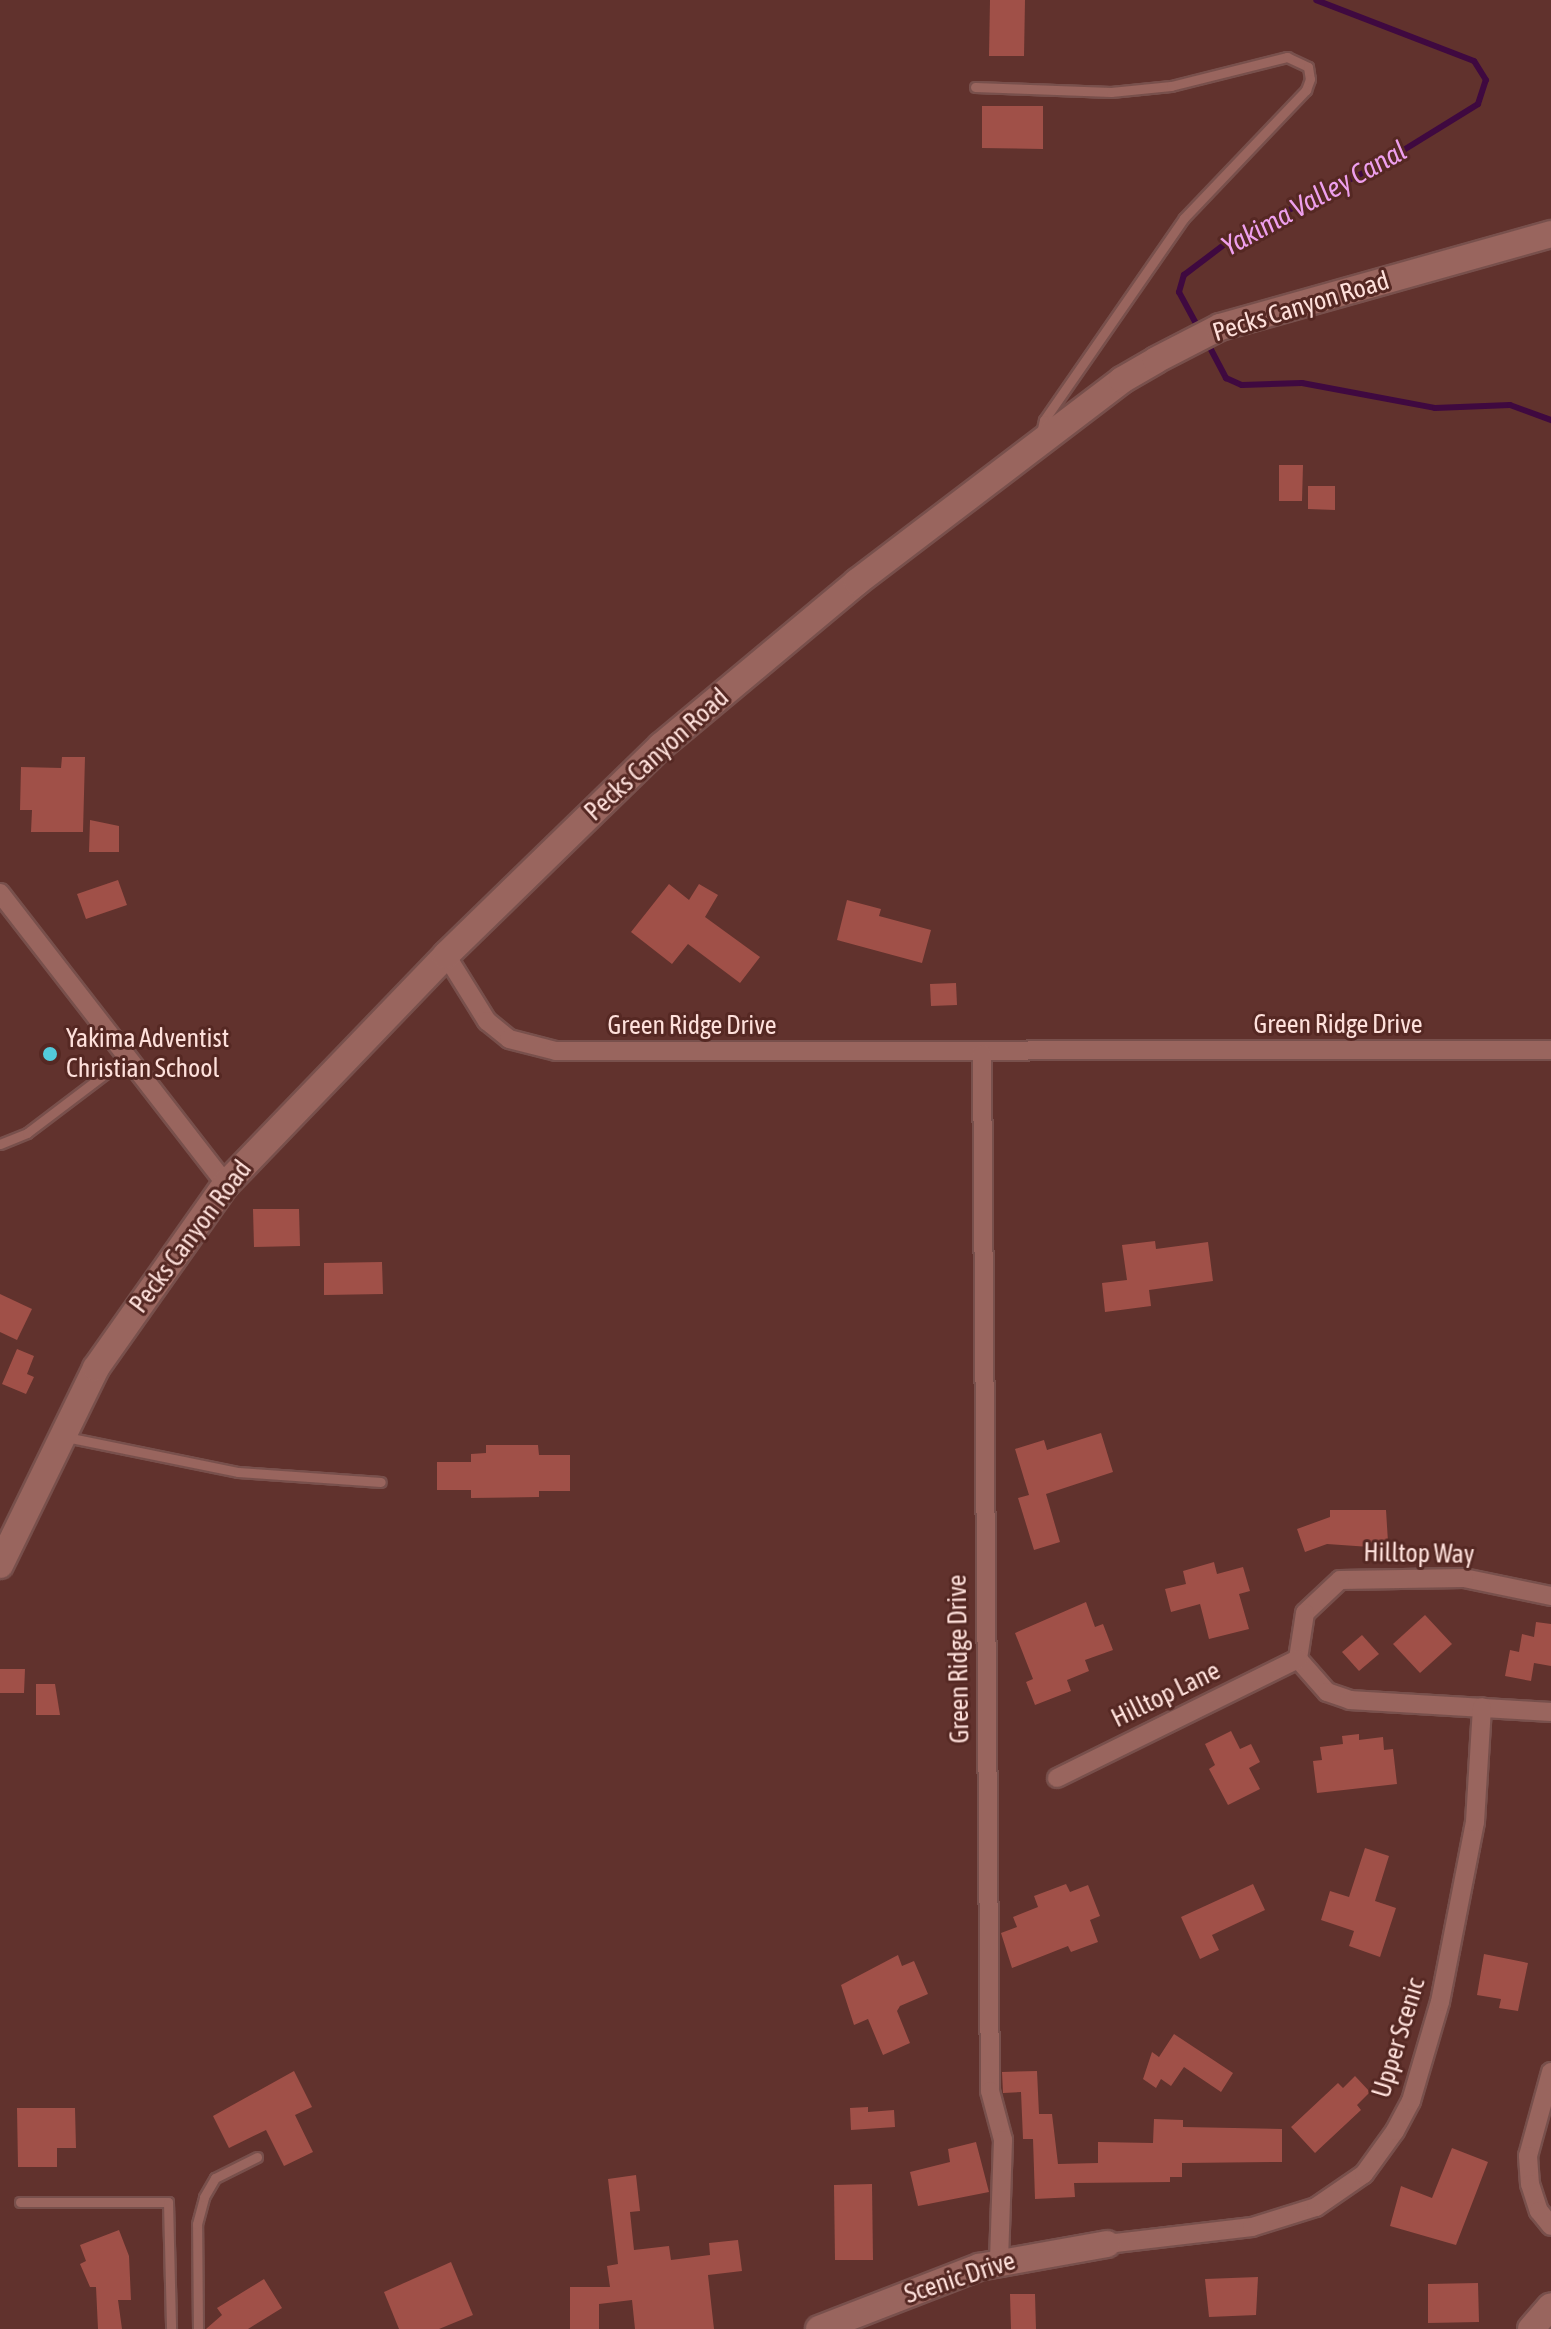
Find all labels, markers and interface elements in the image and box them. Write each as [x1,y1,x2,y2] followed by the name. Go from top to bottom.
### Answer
[1216,133,1412,263] water label: Yakima Valley Canal
[1209,265,1393,349] street label: Pecks Canyon Road
[579,682,735,828] street label: Pecks Canyon Road
[1254,1009,1422,1041] street label: Green Ridge Drive
[608,1010,776,1042] street label: Green Ridge Drive
[66,1023,229,1084] place label: Yakima Adventist Christian School
[41,1045,59,1063] marker: Yakima Adventist Christian School
[124,1155,258,1319] street label: Pecks Canyon Road
[1363,1537,1475,1571] street label: Hilltop Way
[942,1574,976,1744] street label: Green Ridge Drive
[1107,1655,1225,1735] street label: Hilltop Lane
[1366,1974,1432,2102] street label: Upper Scenic
[901,2245,1019,2311] street label: Scenic Drive

